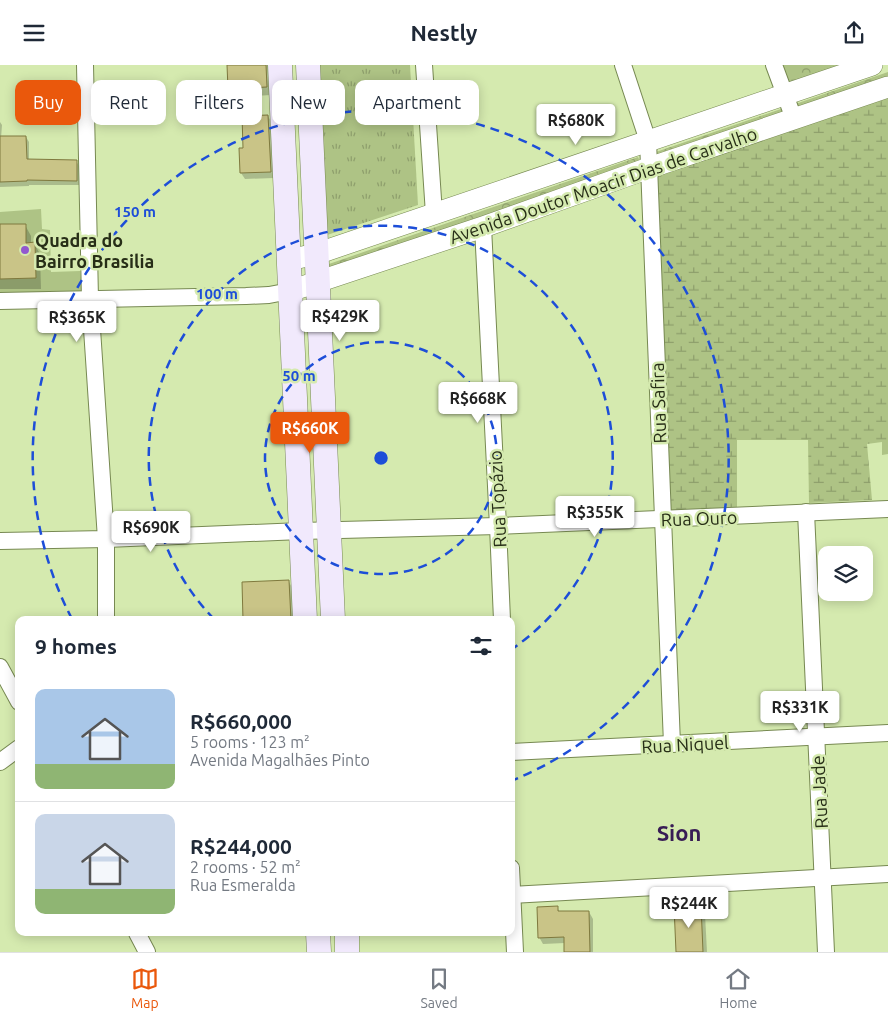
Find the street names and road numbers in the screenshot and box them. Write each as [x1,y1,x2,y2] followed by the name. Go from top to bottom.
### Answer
[447,123,759,247] street label: Avenida Doutor Moacir Dias de Carvalho
[647,362,669,444] street label: Rua Safira
[484,450,510,548] street label: Rua Topázio
[660,507,738,529] street label: Rua Ouro
[641,732,730,756] street label: Rua Niquel
[807,755,831,829] street label: Rua Jade

